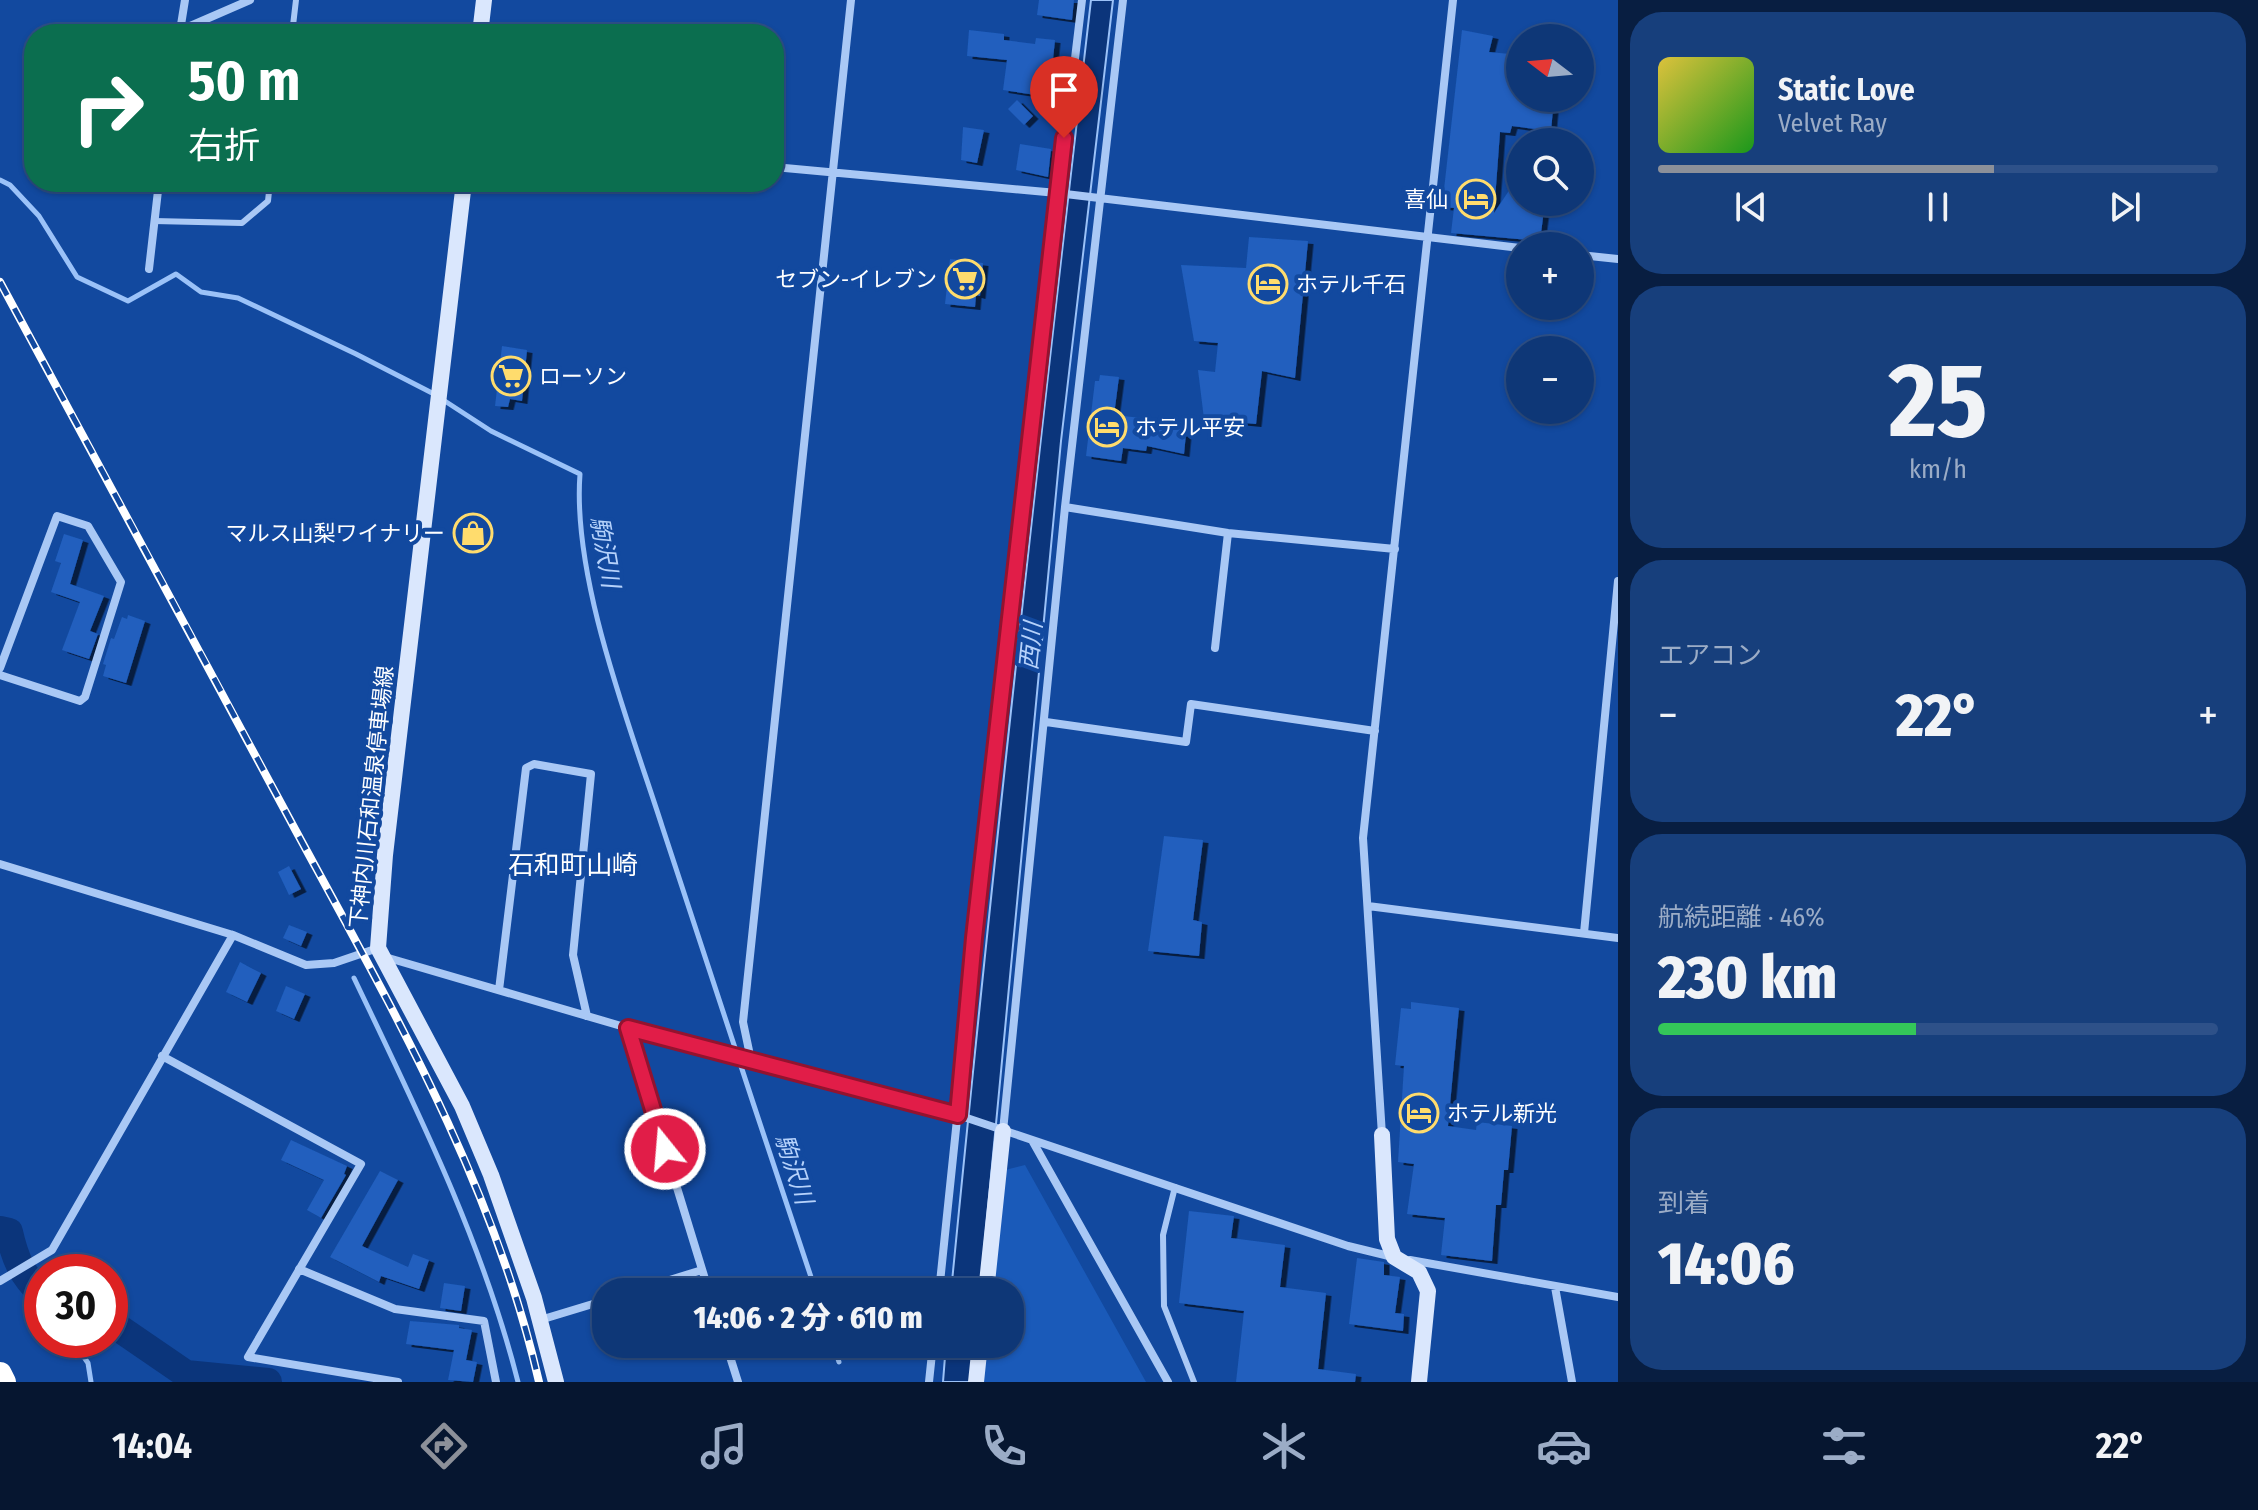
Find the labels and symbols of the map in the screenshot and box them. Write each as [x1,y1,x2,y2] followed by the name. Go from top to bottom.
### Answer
[1506,24,1594,112] north arrow
[1030,56,1098,138] pin
[1455,178,1497,220] hotel icon: 喜仙
[1404,186,1448,213] place label: 喜仙
[944,258,986,300] supermarket icon: セブン-イレブン
[1247,263,1289,305] hotel icon: ホテル千石
[775,266,937,293] place label: セブン-イレブン
[1296,271,1406,298] place label: ホテル千石
[490,355,532,397] supermarket icon: ローソン
[539,363,627,390] place label: ローソン
[1086,406,1128,448] hotel icon: ホテル平安
[1135,414,1245,441] place label: ホテル平安
[452,512,494,554] shop icon: マルス山梨ワイナリー
[585,514,626,593] water label: 駒沢川
[225,520,445,547] place label: マルス山梨ワイナリー
[1015,618,1048,671] water label: 西川
[344,664,399,930] street label: 下神内川石和温泉停車場線
[508,850,638,881] district label: 石和町山崎
[1398,1092,1440,1134] hotel icon: ホテル新光
[1447,1100,1557,1127] place label: ホテル新光
[623,1107,707,1191] position arrow
[770,1130,819,1210] water label: 駒沢川
[24,1254,128,1358] speed limit sign: 30

